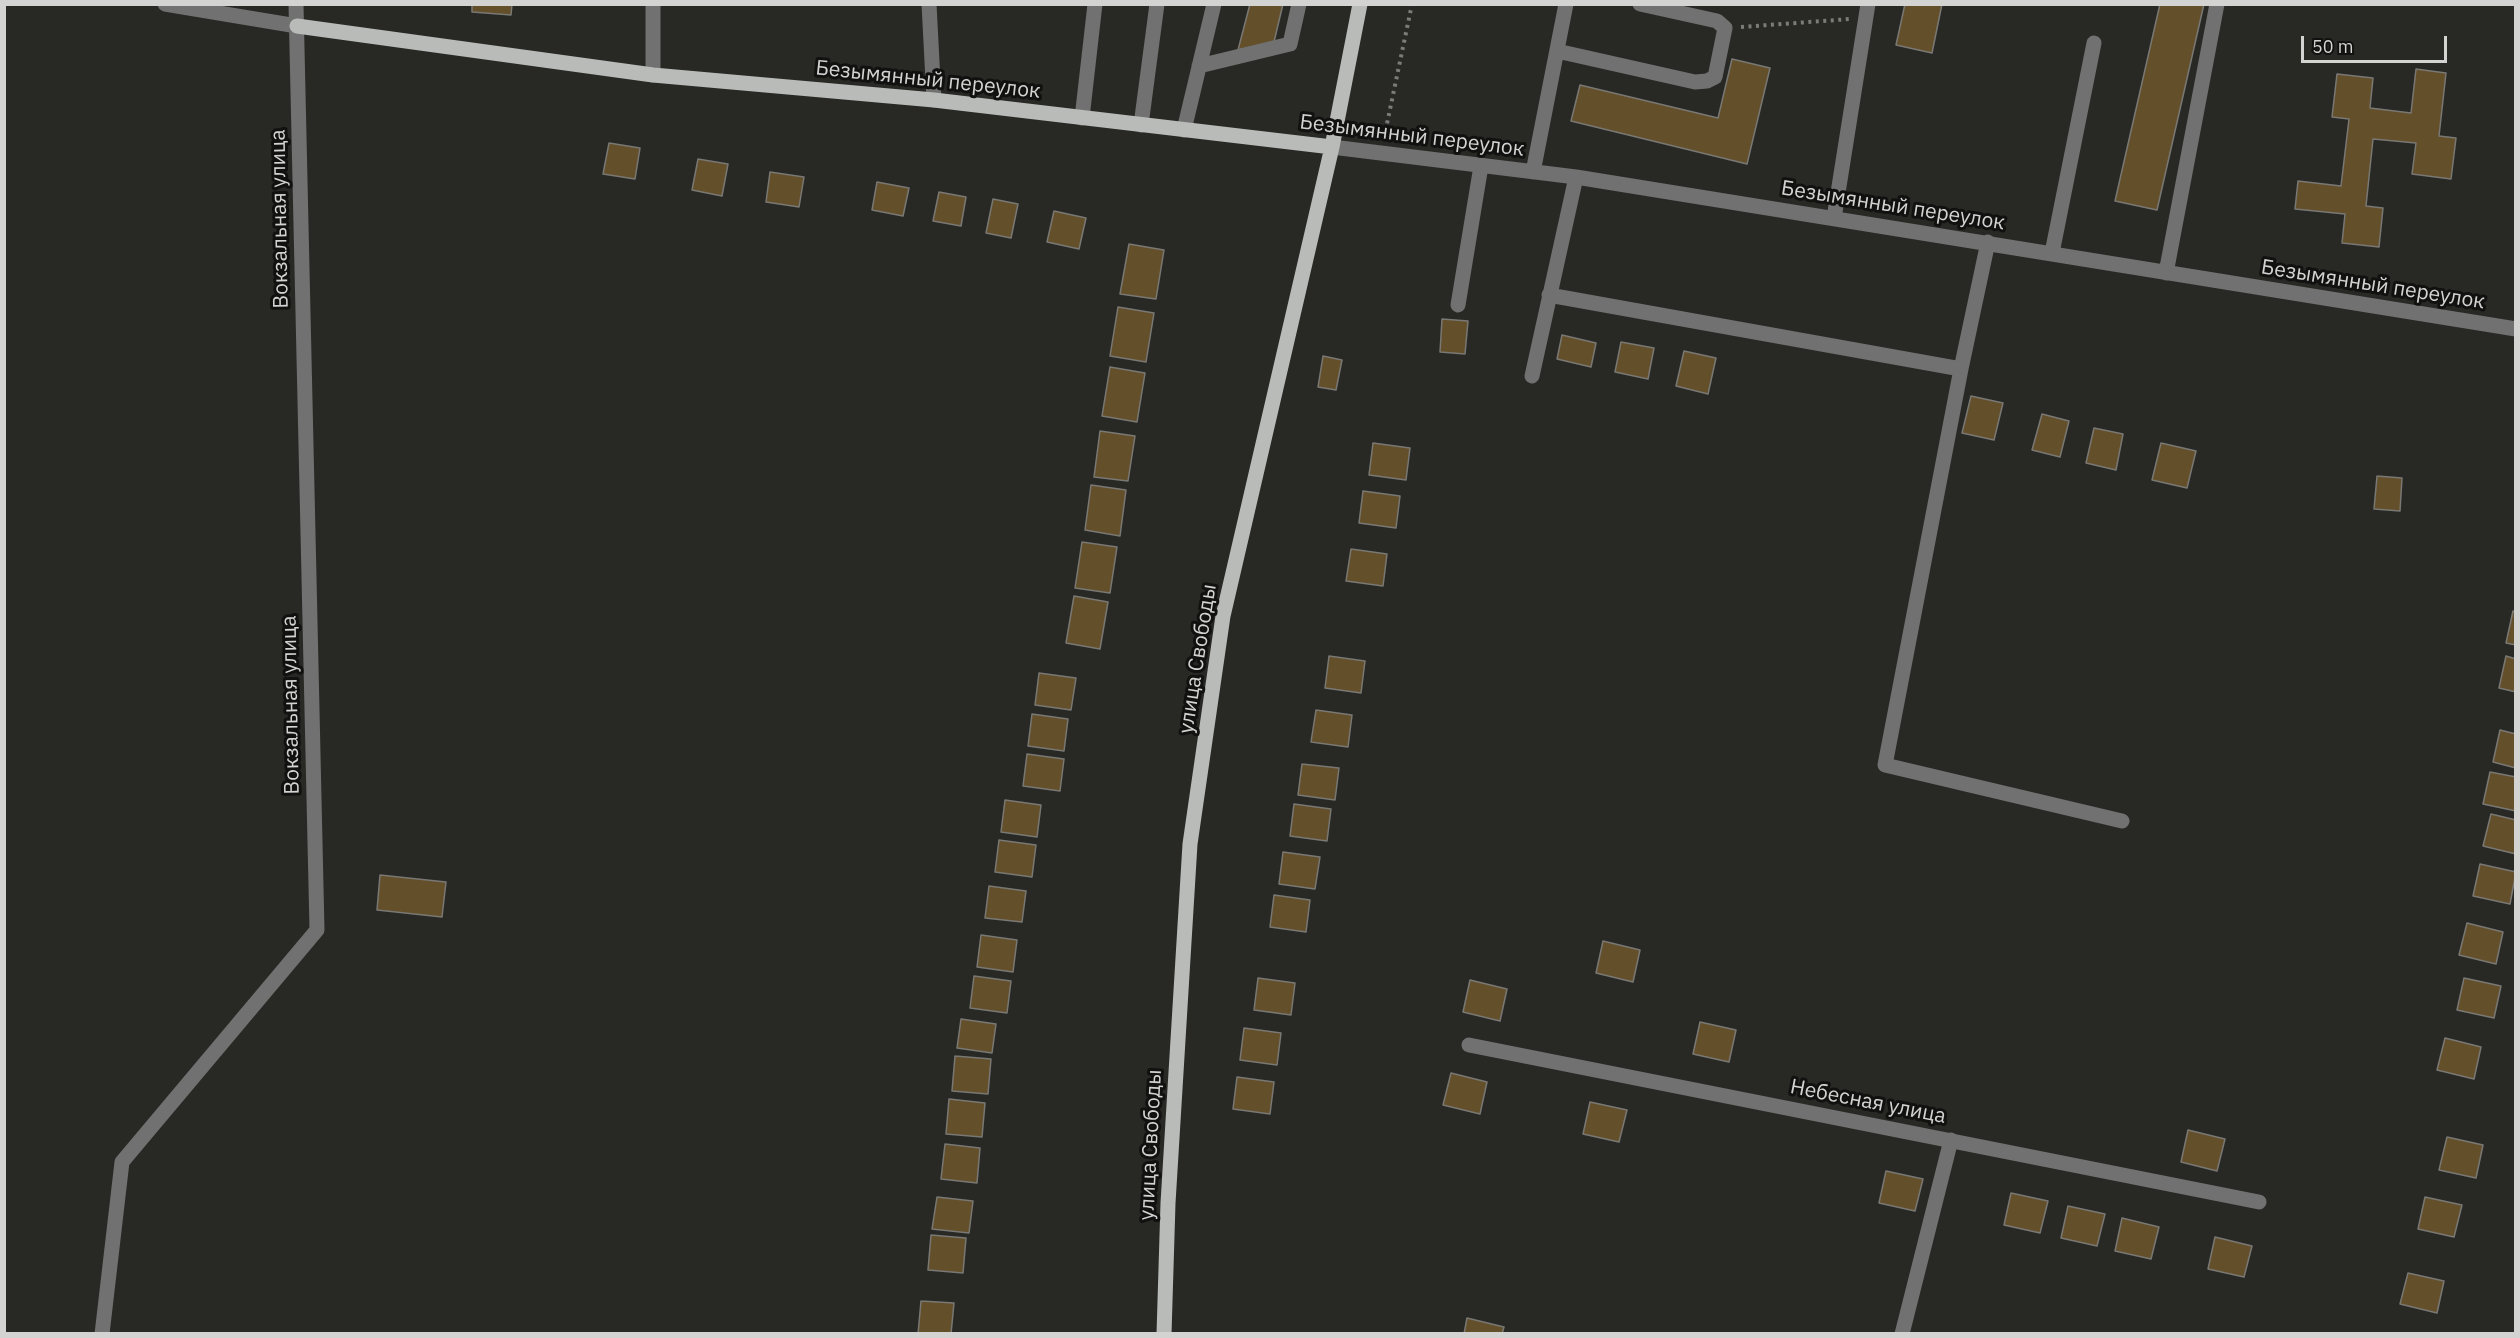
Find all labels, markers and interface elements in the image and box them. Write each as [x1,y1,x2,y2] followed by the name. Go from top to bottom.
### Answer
[2304,24,2450,62] scale bar
[2312,35,2354,58] text: 50 m
[814,56,1042,104] street label: Безымянный переулок
[1298,110,1526,162] street label: Безымянный переулок
[266,129,294,309] street label: Вокзальная улица
[1779,176,2007,236] street label: Безымянный переулок
[2259,255,2487,315] street label: Безымянный переулок
[1174,582,1222,736] street label: улица Свободы
[277,615,305,795] street label: Вокзальная улица
[1134,1069,1168,1221] street label: улица Свободы
[1788,1075,1948,1129] street label: Небесная улица

